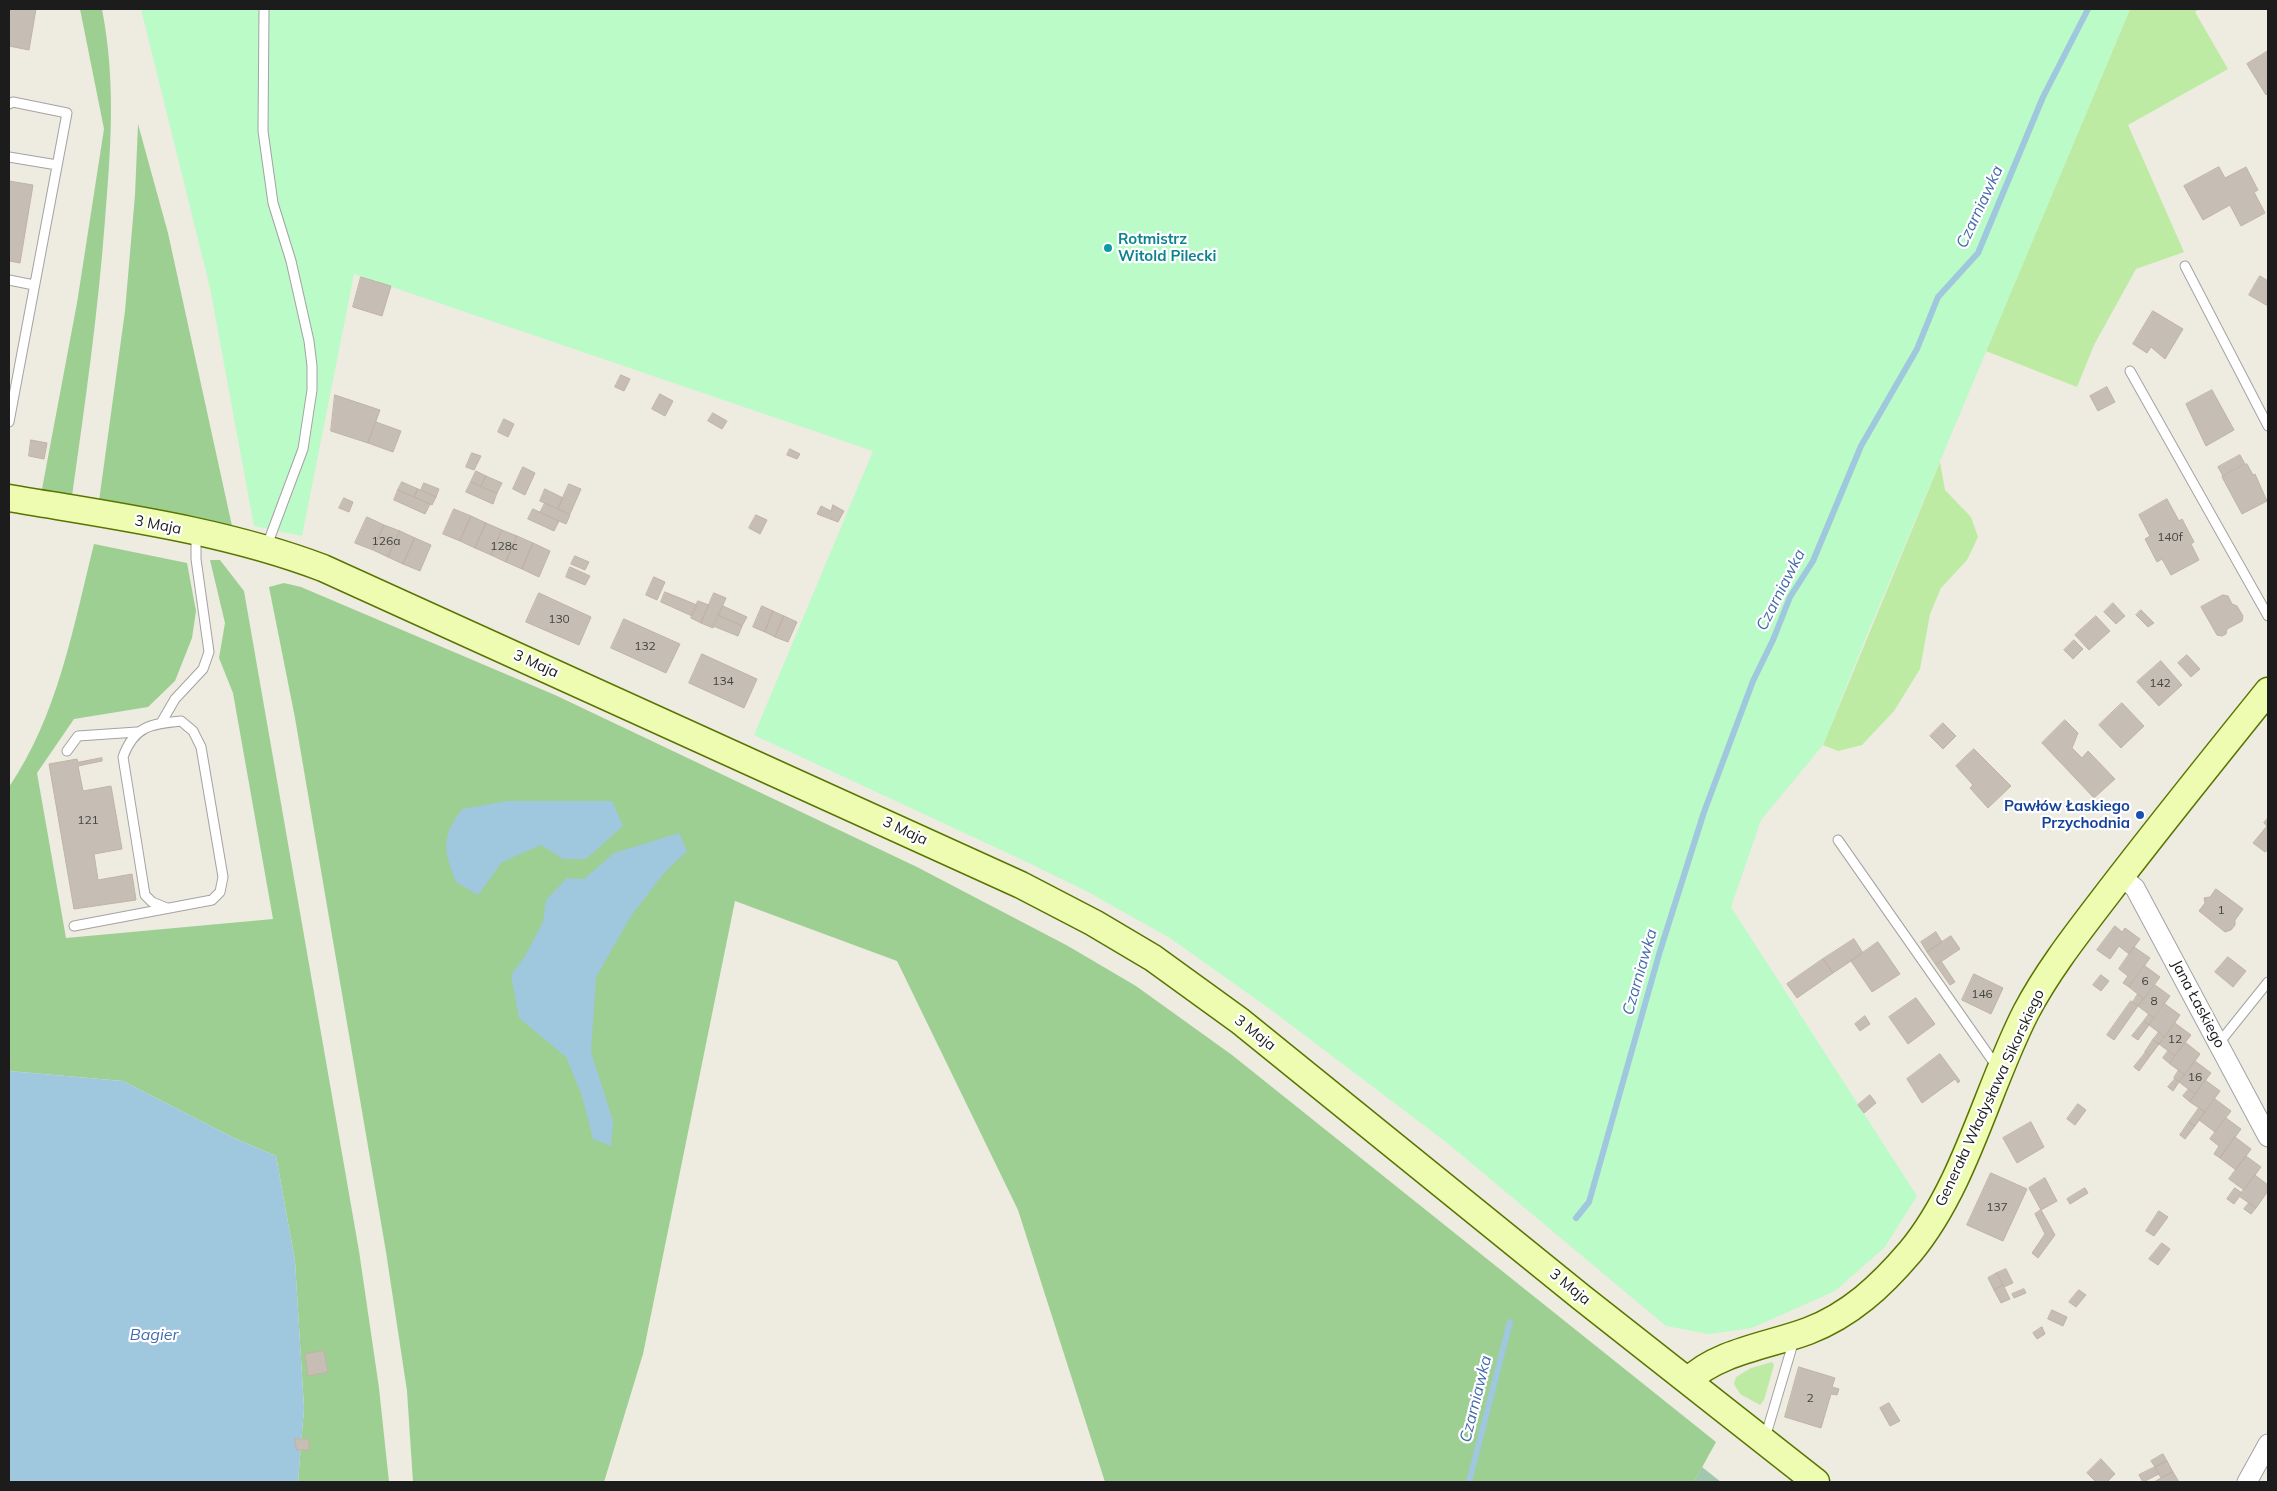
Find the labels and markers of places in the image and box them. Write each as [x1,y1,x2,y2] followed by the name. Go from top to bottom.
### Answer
[1118,230,1216,265] place label: Rotmistrz Witold Pilecki
[1102,242,1114,254] marker: Rotmistrz Witold Pilecki
[2004,797,2130,832] place label: Pawłów Łaskiego Przychodnia
[2134,809,2146,821] marker: Pawłów Łaskiego Przychodnia

